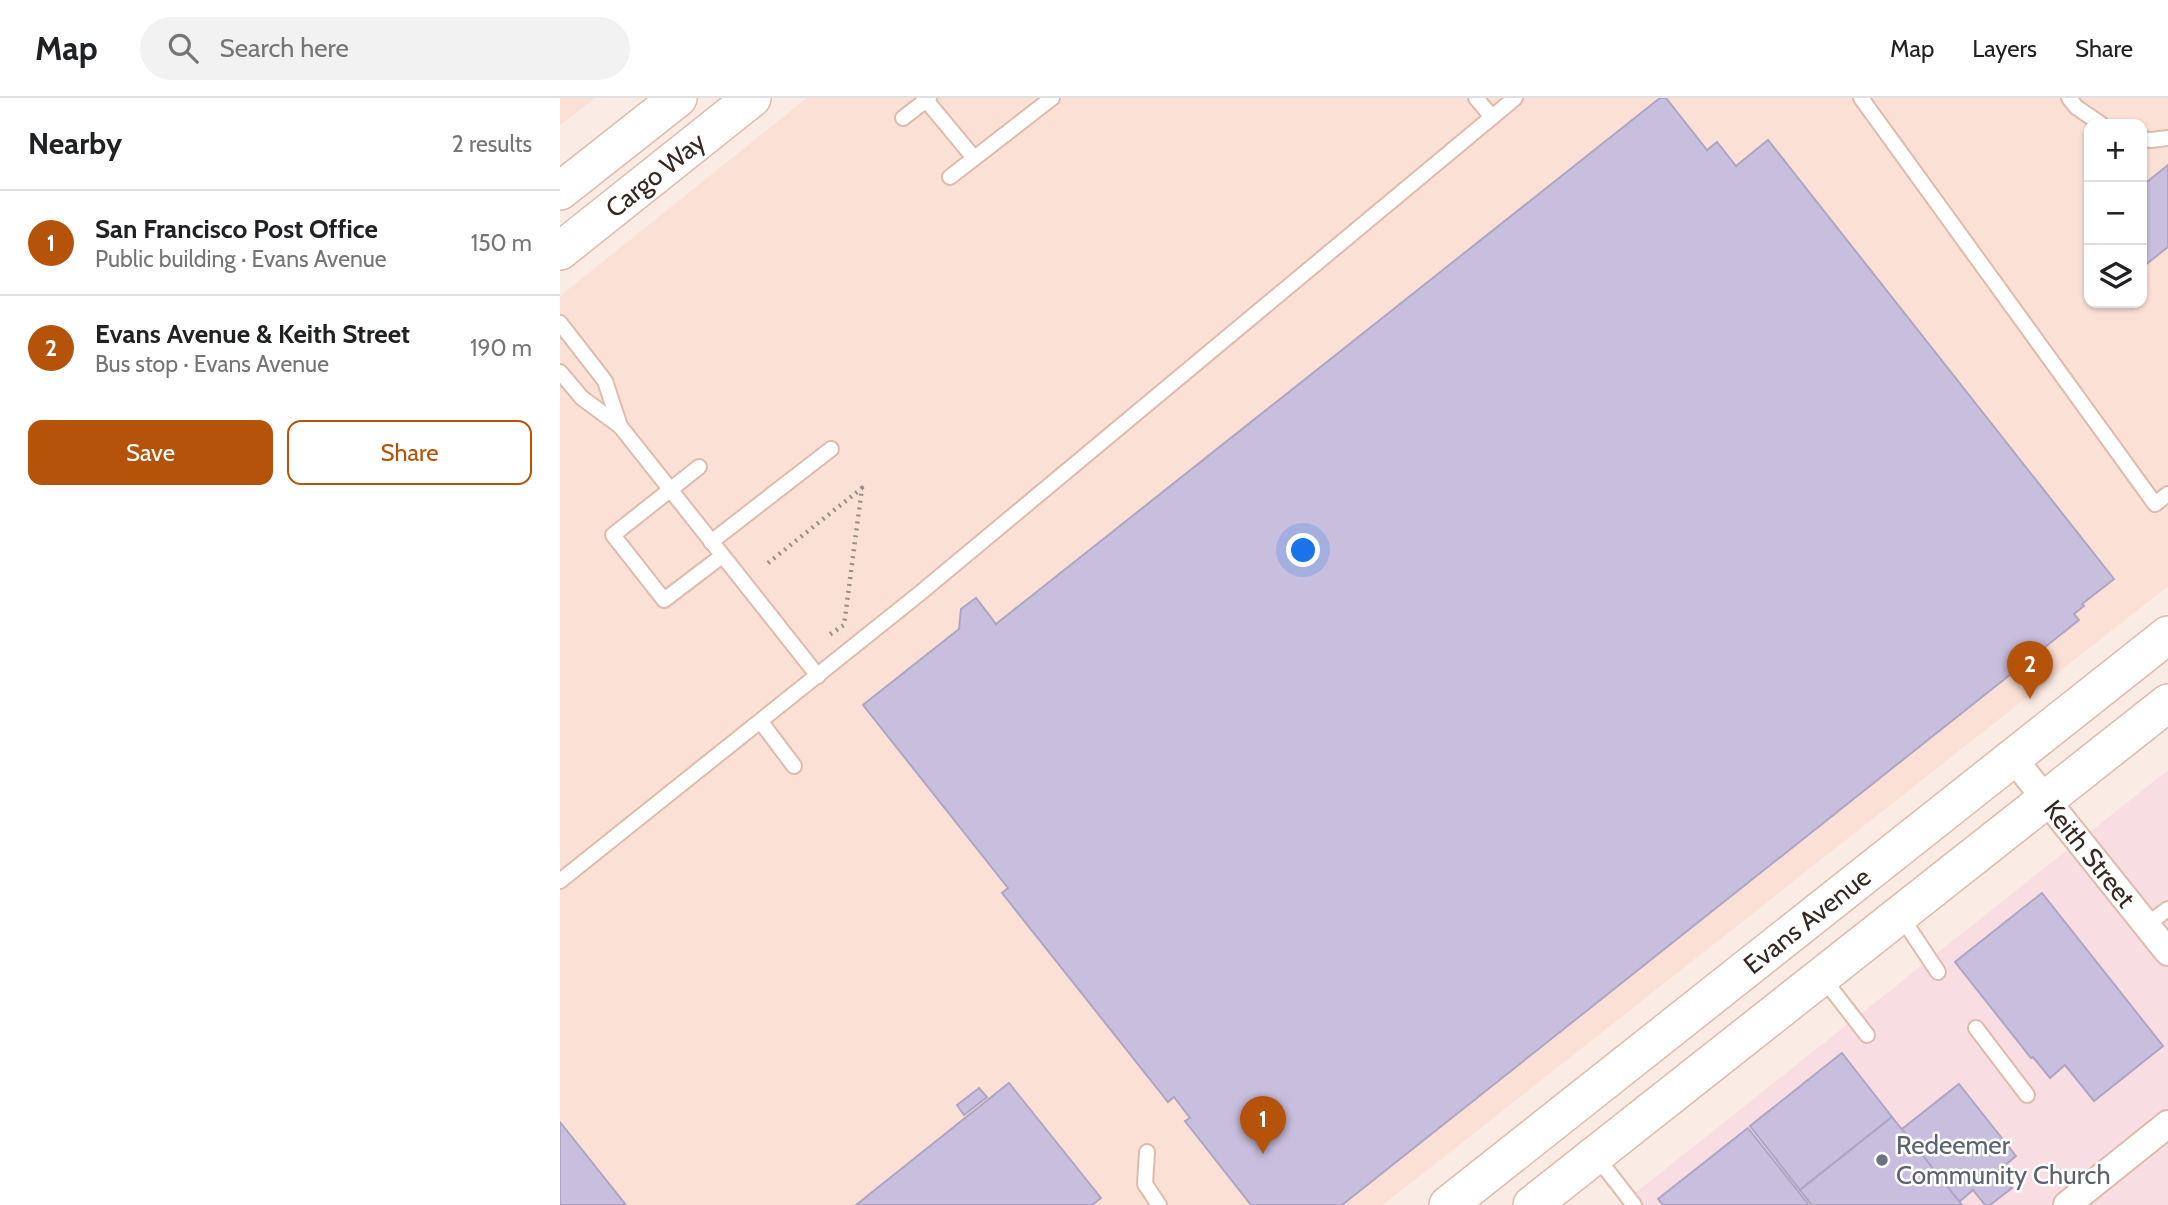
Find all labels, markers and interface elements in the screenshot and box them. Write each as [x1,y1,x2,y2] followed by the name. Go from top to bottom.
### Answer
[140,17,630,80] search box
[35,28,98,68] text: Map
[164,29,202,67] icon: search
[220,32,349,64] text: Search here
[1890,34,1934,63] text: Map
[1972,34,2037,63] text: Layers
[2075,34,2133,63] text: Share
[2084,119,2147,308] map controls
[2084,119,2147,182] button: +
[28,125,122,162] text: Nearby
[599,126,712,224] street label: Cargo Way
[452,130,532,158] text: 2 results
[2084,182,2147,245] button: −
[95,213,378,245] text: San Francisco Post Office
[47,229,55,257] text: 1
[471,229,532,257] text: 150 m
[95,245,387,273] text: Public building · Evans Avenue
[2084,245,2147,308] button: layers
[95,318,410,350] text: Evans Avenue & Keith Street
[45,334,57,362] text: 2
[470,334,532,362] text: 190 m
[95,350,329,378] text: Bus stop · Evans Avenue
[28,420,273,485] button: Save
[287,420,532,485] button: Share
[1286,533,1320,567] your location
[2007,641,2053,699] pin: 2
[2037,794,2142,914] street label: Keith Street
[1737,861,1877,981] street label: Evans Avenue
[1240,1096,1286,1154] pin: 1
[1896,1129,2110,1191] place label: Redeemer Community Church
[1874,1152,1890,1168] marker: Redeemer Community Church

